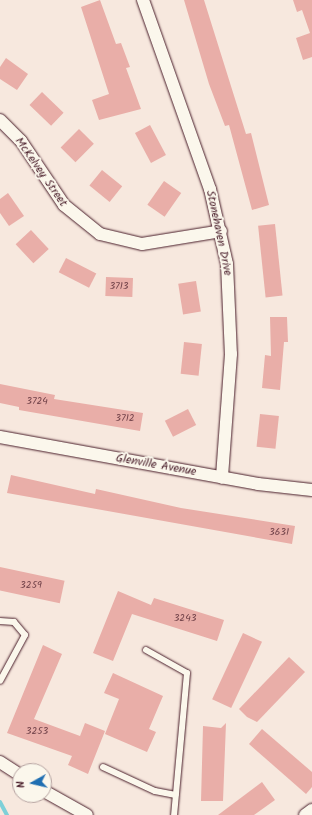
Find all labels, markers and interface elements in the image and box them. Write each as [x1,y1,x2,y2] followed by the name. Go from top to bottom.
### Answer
[12,134,70,210] street label: McKelvey Street
[203,189,235,277] street label: Stonehaven Drive
[109,281,129,293] house number: 3713
[26,396,48,408] house number: 3724
[115,413,135,425] house number: 3712
[115,451,197,479] street label: Glenville Avenue
[269,527,289,539] house number: 3631
[20,580,42,592] house number: 3259
[174,613,196,625] house number: 3243
[26,726,48,738] house number: 3253
[12,763,52,803] north arrow
[12,780,31,789] text: N

